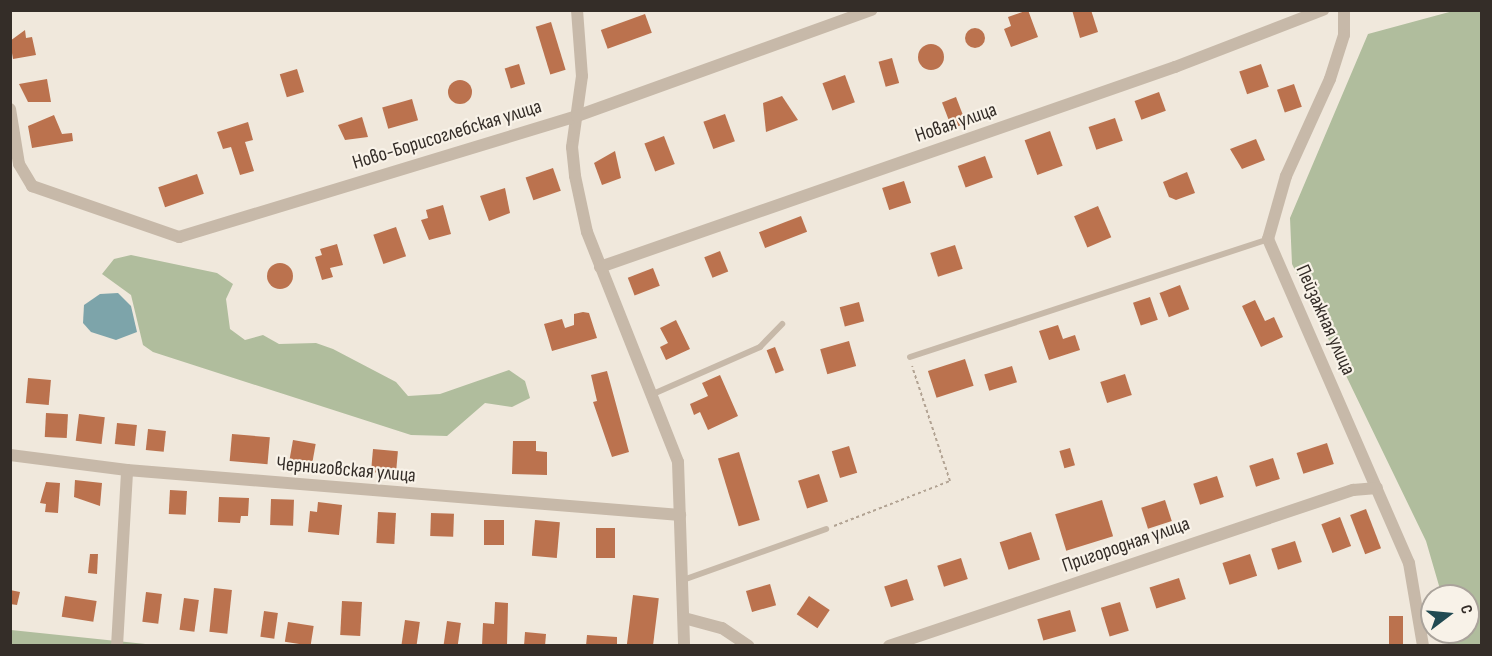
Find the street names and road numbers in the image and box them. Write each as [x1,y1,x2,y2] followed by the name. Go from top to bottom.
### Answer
[350,95,544,175] street label: Ново-Борисоглебская улица
[912,98,1000,148] street label: Новая улица
[1290,261,1360,379] street label: Пейзажная улица
[275,452,417,488] street label: Черниговская улица
[1059,512,1193,578] street label: Пригородная улица

